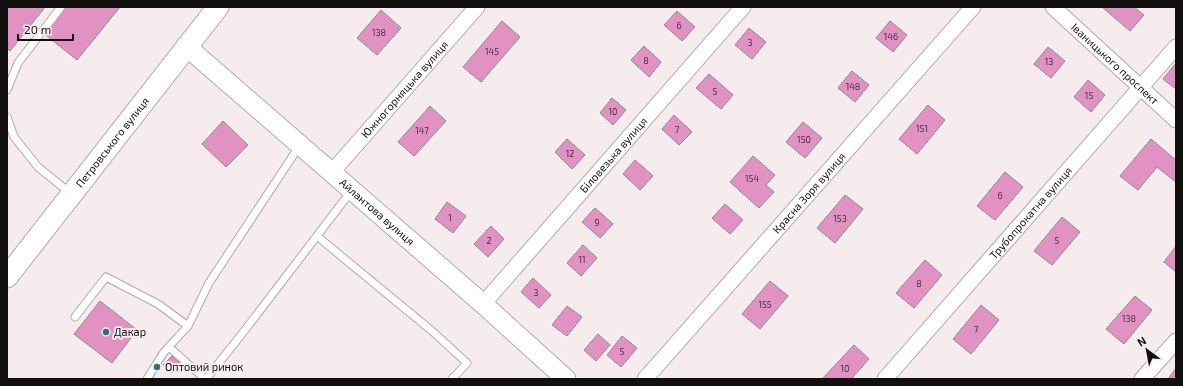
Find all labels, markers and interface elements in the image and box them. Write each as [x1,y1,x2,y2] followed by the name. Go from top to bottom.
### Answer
[18,16,73,42] scale bar
[676,20,682,31] house number: 6
[1069,20,1162,107] street label: Іваницького проспект
[24,22,51,36] text: 20 m
[372,27,386,38] house number: 138
[884,31,898,42] house number: 146
[747,37,753,48] house number: 3
[358,38,450,140] street label: Южногорняцька вулиця
[485,46,499,57] house number: 145
[643,55,649,66] house number: 8
[1045,56,1053,67] house number: 13
[846,81,860,92] house number: 148
[713,86,718,97] house number: 5
[1085,90,1093,101] house number: 15
[73,94,151,190] street label: Петровського вулиця
[608,106,618,117] house number: 10
[576,114,650,195] street label: Біловезька вулиця
[916,123,928,134] house number: 151
[675,124,680,135] house number: 7
[415,125,429,136] house number: 147
[797,134,811,145] house number: 150
[566,148,574,159] house number: 12
[770,150,848,236] street label: Красна Зоря вулиця
[986,164,1074,261] street label: Трубопрокатна вулиця
[745,173,759,184] house number: 154
[337,176,417,248] street label: Айлантова вулиця
[997,190,1003,201] house number: 6
[448,212,452,223] house number: 1
[833,213,847,224] house number: 153
[594,217,600,228] house number: 9
[486,235,492,246] house number: 2
[1055,235,1060,246] house number: 5
[578,254,586,265] house number: 11
[916,278,922,289] house number: 8
[533,287,539,298] house number: 3
[758,299,772,310] house number: 155
[1122,313,1136,324] house number: 138
[974,324,979,335] house number: 7
[114,325,146,338] place label: Дакар
[101,327,111,337] marker: Дакар
[1127,330,1167,370] north arrow
[1135,333,1148,349] text: N
[620,346,625,357] house number: 5
[165,360,243,373] place label: Оптовий ринок
[152,362,162,372] marker: Оптовий ринок
[840,363,850,374] house number: 10

